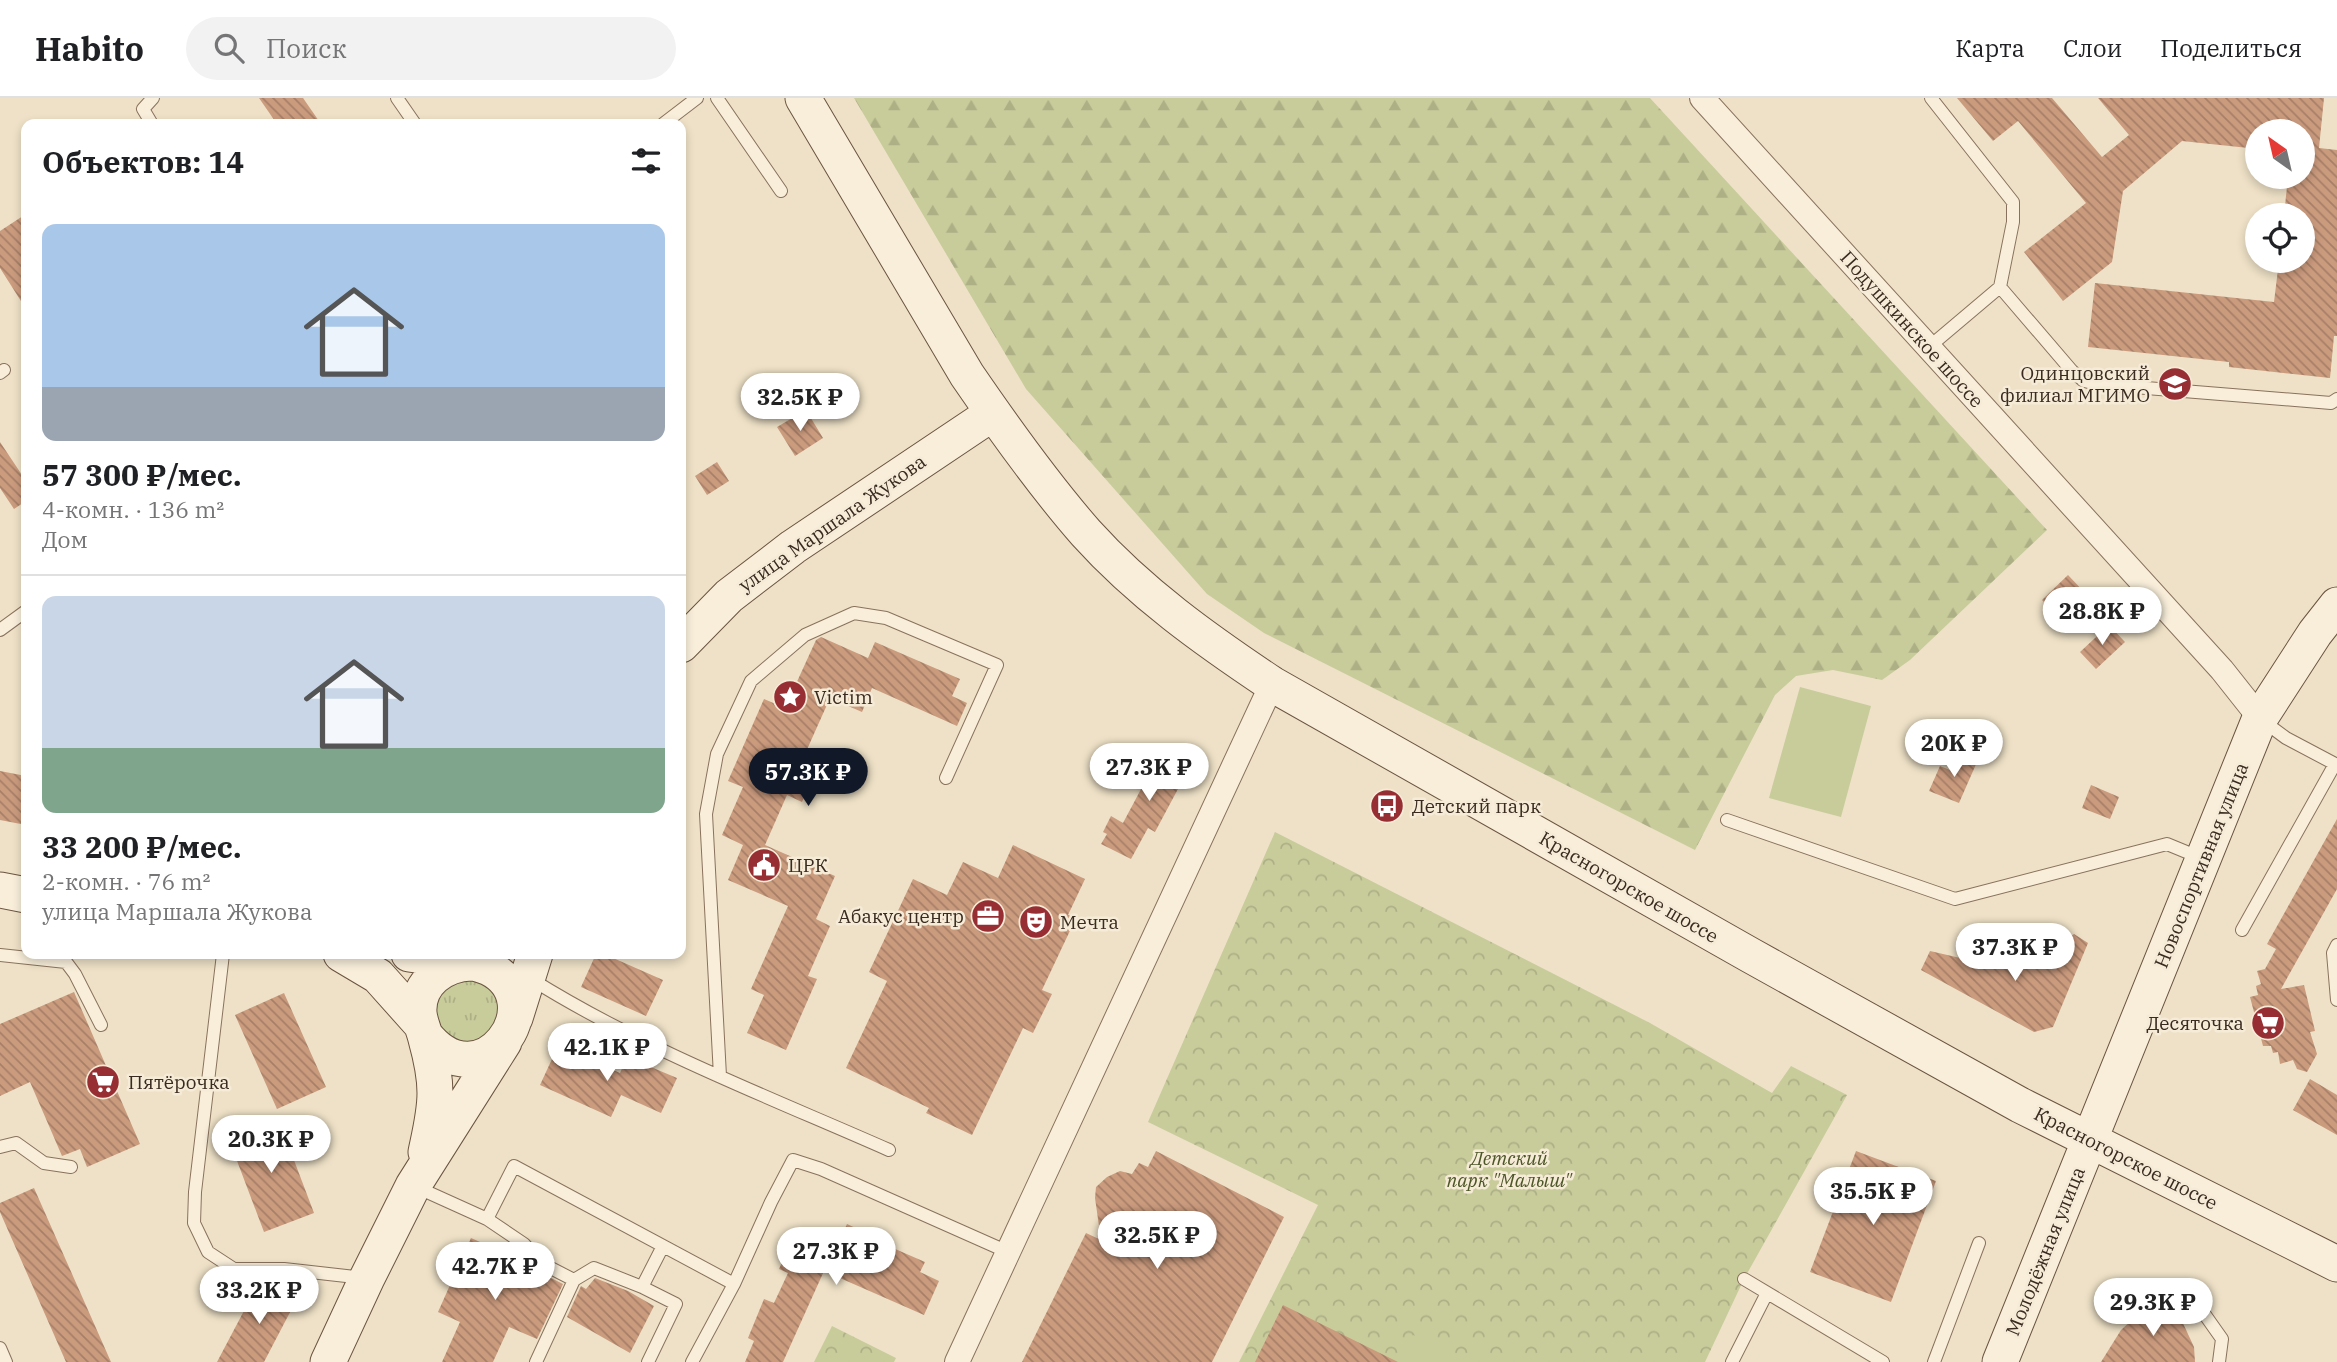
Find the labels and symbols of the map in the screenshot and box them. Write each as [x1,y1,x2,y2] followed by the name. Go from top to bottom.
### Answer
[2245,119,2315,189] north arrow
[1835,246,1989,412] street label: Подушкинское шоссе
[2000,361,2150,407] place label: Одинцовский филиал МГИМО
[2156,365,2194,403] school or university icon: Одинцовский филиал МГИМО
[735,374,865,433] pin: 32.5K ₽
[734,449,930,597] street label: улица Маршала Жукова
[2037,588,2167,647] pin: 28.8K ₽
[771,678,809,716] place icon: Victim
[814,685,873,709] place label: Victim
[1905,720,2003,779] pin: 20K ₽
[1084,744,1214,803] pin: 27.3K ₽
[743,748,873,808] pin: 57.3K ₽
[2149,759,2253,971] street label: Новоспортивная улица
[1368,787,1406,825] bus stop icon: Детский парк
[1412,794,1541,818] place label: Детский парк
[1535,826,1723,948] street label: Красногорское шоссе
[745,846,783,884] public building icon: ЦРК
[788,853,828,877] place label: ЦРК
[969,897,1007,935] office icon: Абакус центр
[1017,903,1055,941] theatre icon: Мечта
[838,904,964,928] place label: Абакус центр
[1060,910,1119,934] place label: Мечта
[1950,924,2080,983] pin: 37.3K ₽
[2249,1004,2287,1042] supermarket icon: Десяточка
[2147,1011,2244,1035] place label: Десяточка
[542,1024,672,1083] pin: 42.1K ₽
[84,1063,122,1101] supermarket icon: Пятёрочка
[128,1070,230,1094] place label: Пятёрочка
[2030,1101,2222,1215] street label: Красногорское шоссе
[206,1116,336,1175] pin: 20.3K ₽
[1446,1146,1573,1192] park label: Детский парк "Малыш"
[2000,1163,2090,1339] street label: Молодёжная улица
[1808,1168,1938,1227] pin: 35.5K ₽
[1092,1212,1222,1271] pin: 32.5K ₽
[771,1228,901,1287] pin: 27.3K ₽
[430,1242,560,1302] pin: 42.7K ₽
[194,1266,324,1326] pin: 33.2K ₽
[2088,1278,2218,1338] pin: 29.3K ₽

